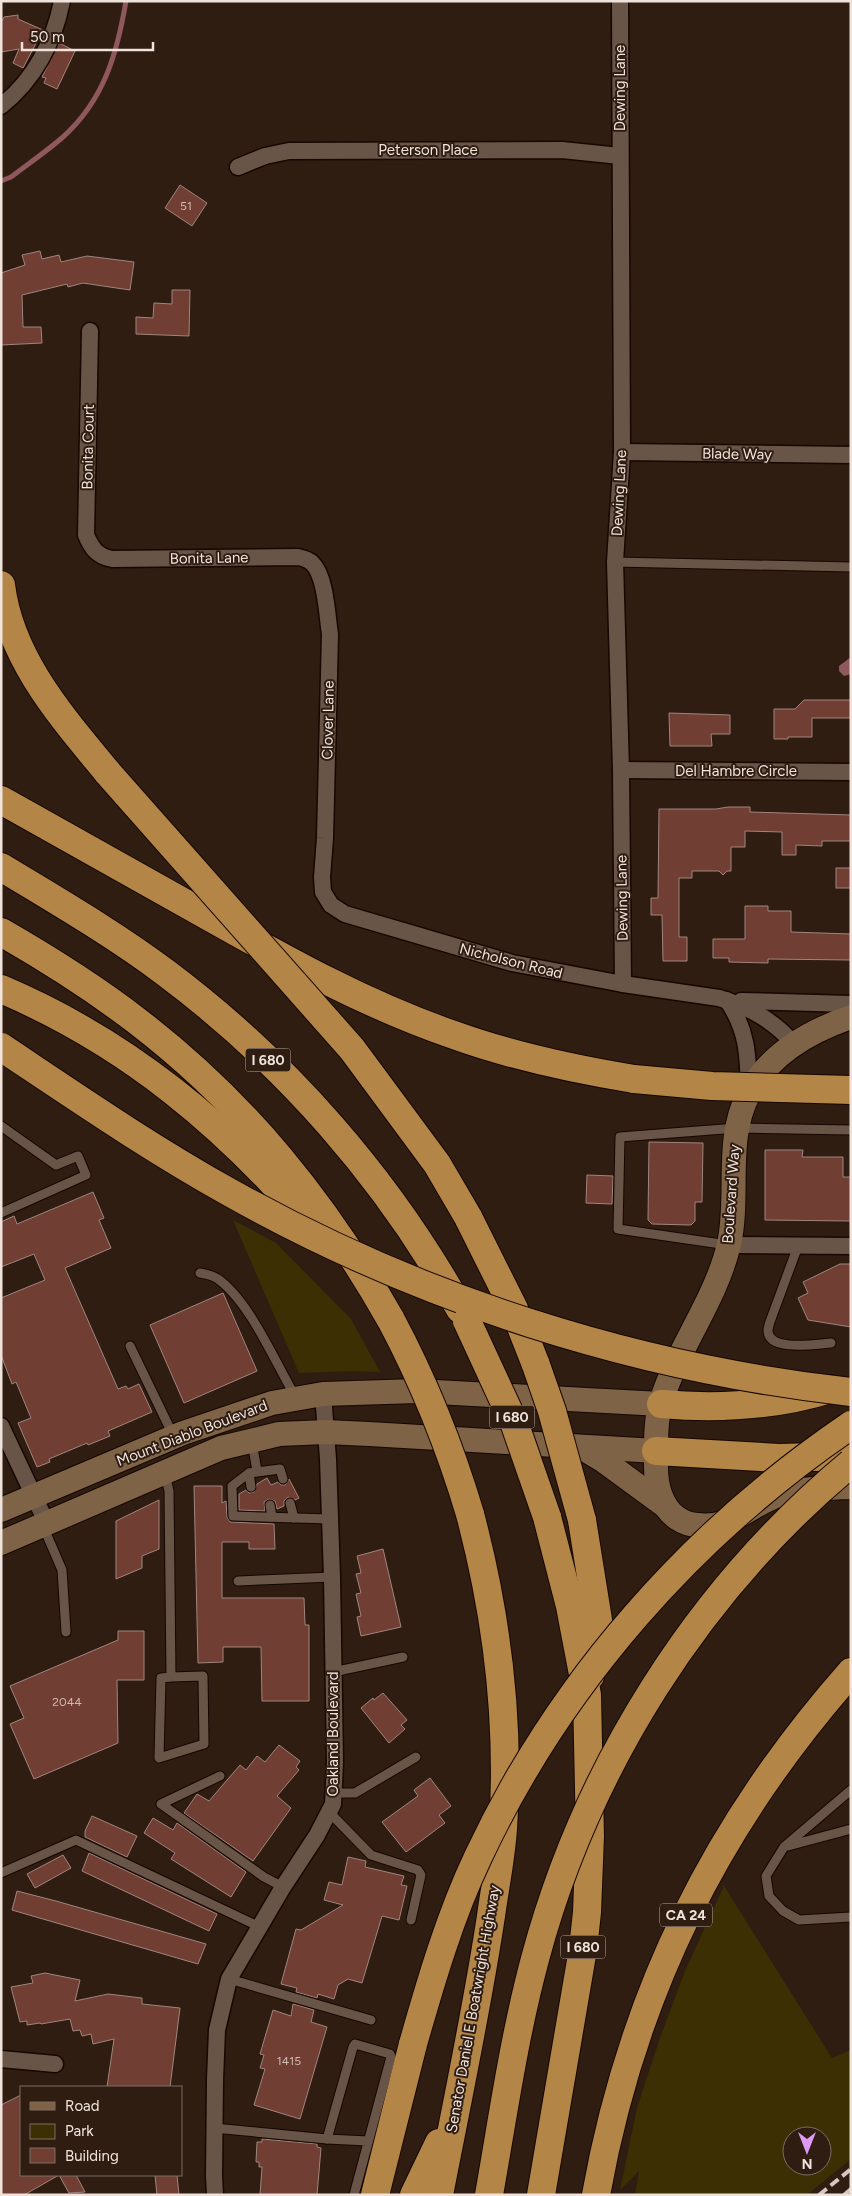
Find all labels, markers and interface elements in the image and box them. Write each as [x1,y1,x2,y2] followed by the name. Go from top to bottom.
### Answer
[22,20,154,52] scale bar
[30,28,65,46] text: 50 m
[611,45,629,131] street label: Dewing Lane
[378,141,478,159] street label: Peterson Place
[180,199,192,213] house number: 51
[78,404,98,490] street label: Bonita Court
[702,444,772,464] street label: Blade Way
[608,449,630,537] street label: Dewing Lane
[169,548,249,568] street label: Bonita Lane
[318,680,338,760] street label: Clover Lane
[675,762,797,780] street label: Del Hambre Circle
[612,855,632,941] street label: Dewing Lane
[457,939,565,983] street label: Nicholson Road
[246,1048,290,1072] road number: I 680
[719,1144,743,1244] street label: Boulevard Way
[114,1396,270,1470] street label: Mount Diablo Boulevard
[490,1405,534,1428] road number: I 680
[324,1671,342,1797] street label: Oakland Boulevard
[52,1695,82,1709] house number: 2044
[442,1884,504,2134] street label: Senator Daniel E Boatwright Highway
[660,1904,712,1926] road number: CA 24
[560,1935,606,1958] road number: I 680
[277,2054,301,2068] house number: 1415
[20,2086,182,2176] legend
[65,2097,100,2115] text: Road
[65,2122,94,2140] text: Park
[782,2126,832,2176] north arrow
[65,2147,119,2165] text: Building
[802,2155,812,2172] text: N

